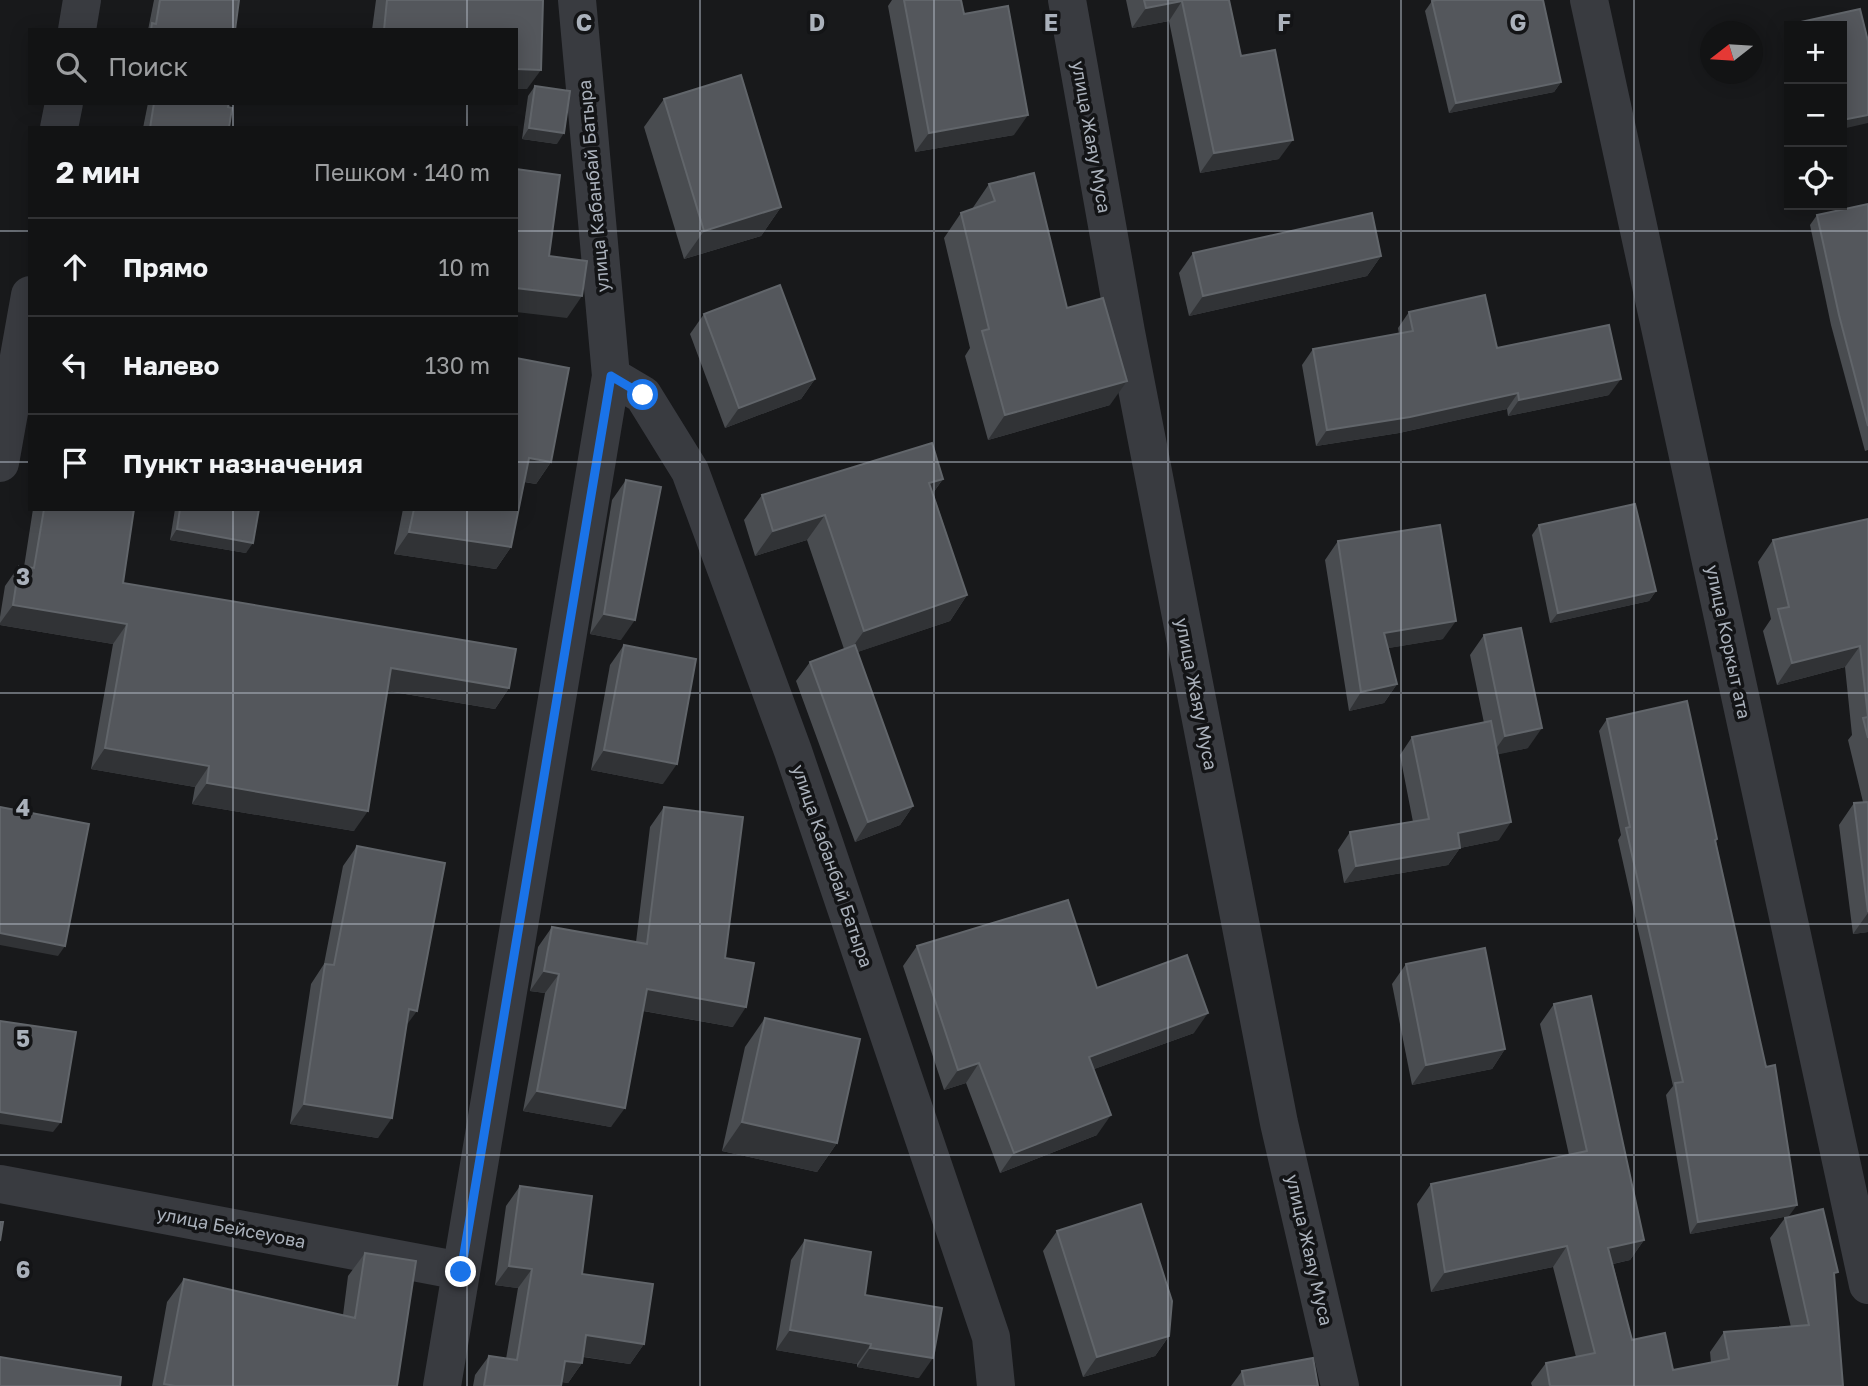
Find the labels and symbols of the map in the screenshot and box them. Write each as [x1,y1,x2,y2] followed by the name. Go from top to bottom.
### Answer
[576,8,592,36] text: C
[809,8,825,36] text: D
[1044,8,1058,36] text: E
[1277,8,1291,36] text: F
[1510,8,1526,36] text: G
[1700,21,1763,84] north arrow
[1068,59,1116,215] street label: улица Жаяу Муса
[573,79,613,293] street label: улица Кабанбай Батыра
[627,379,658,410] route start
[16,562,30,590] text: 3
[1702,563,1756,721] street label: улица Коркыт ата
[1171,616,1223,772] street label: улица Жаяу Муса
[788,761,878,970] street label: улица Кабанбай Батыра
[16,793,30,821] text: 4
[16,1024,30,1052] text: 5
[1282,1172,1338,1328] street label: улица Жаяу Муса
[155,1202,308,1252] street label: улица Бейсеуова
[16,1255,30,1283] text: 6
[445,1256,476,1287] route end

